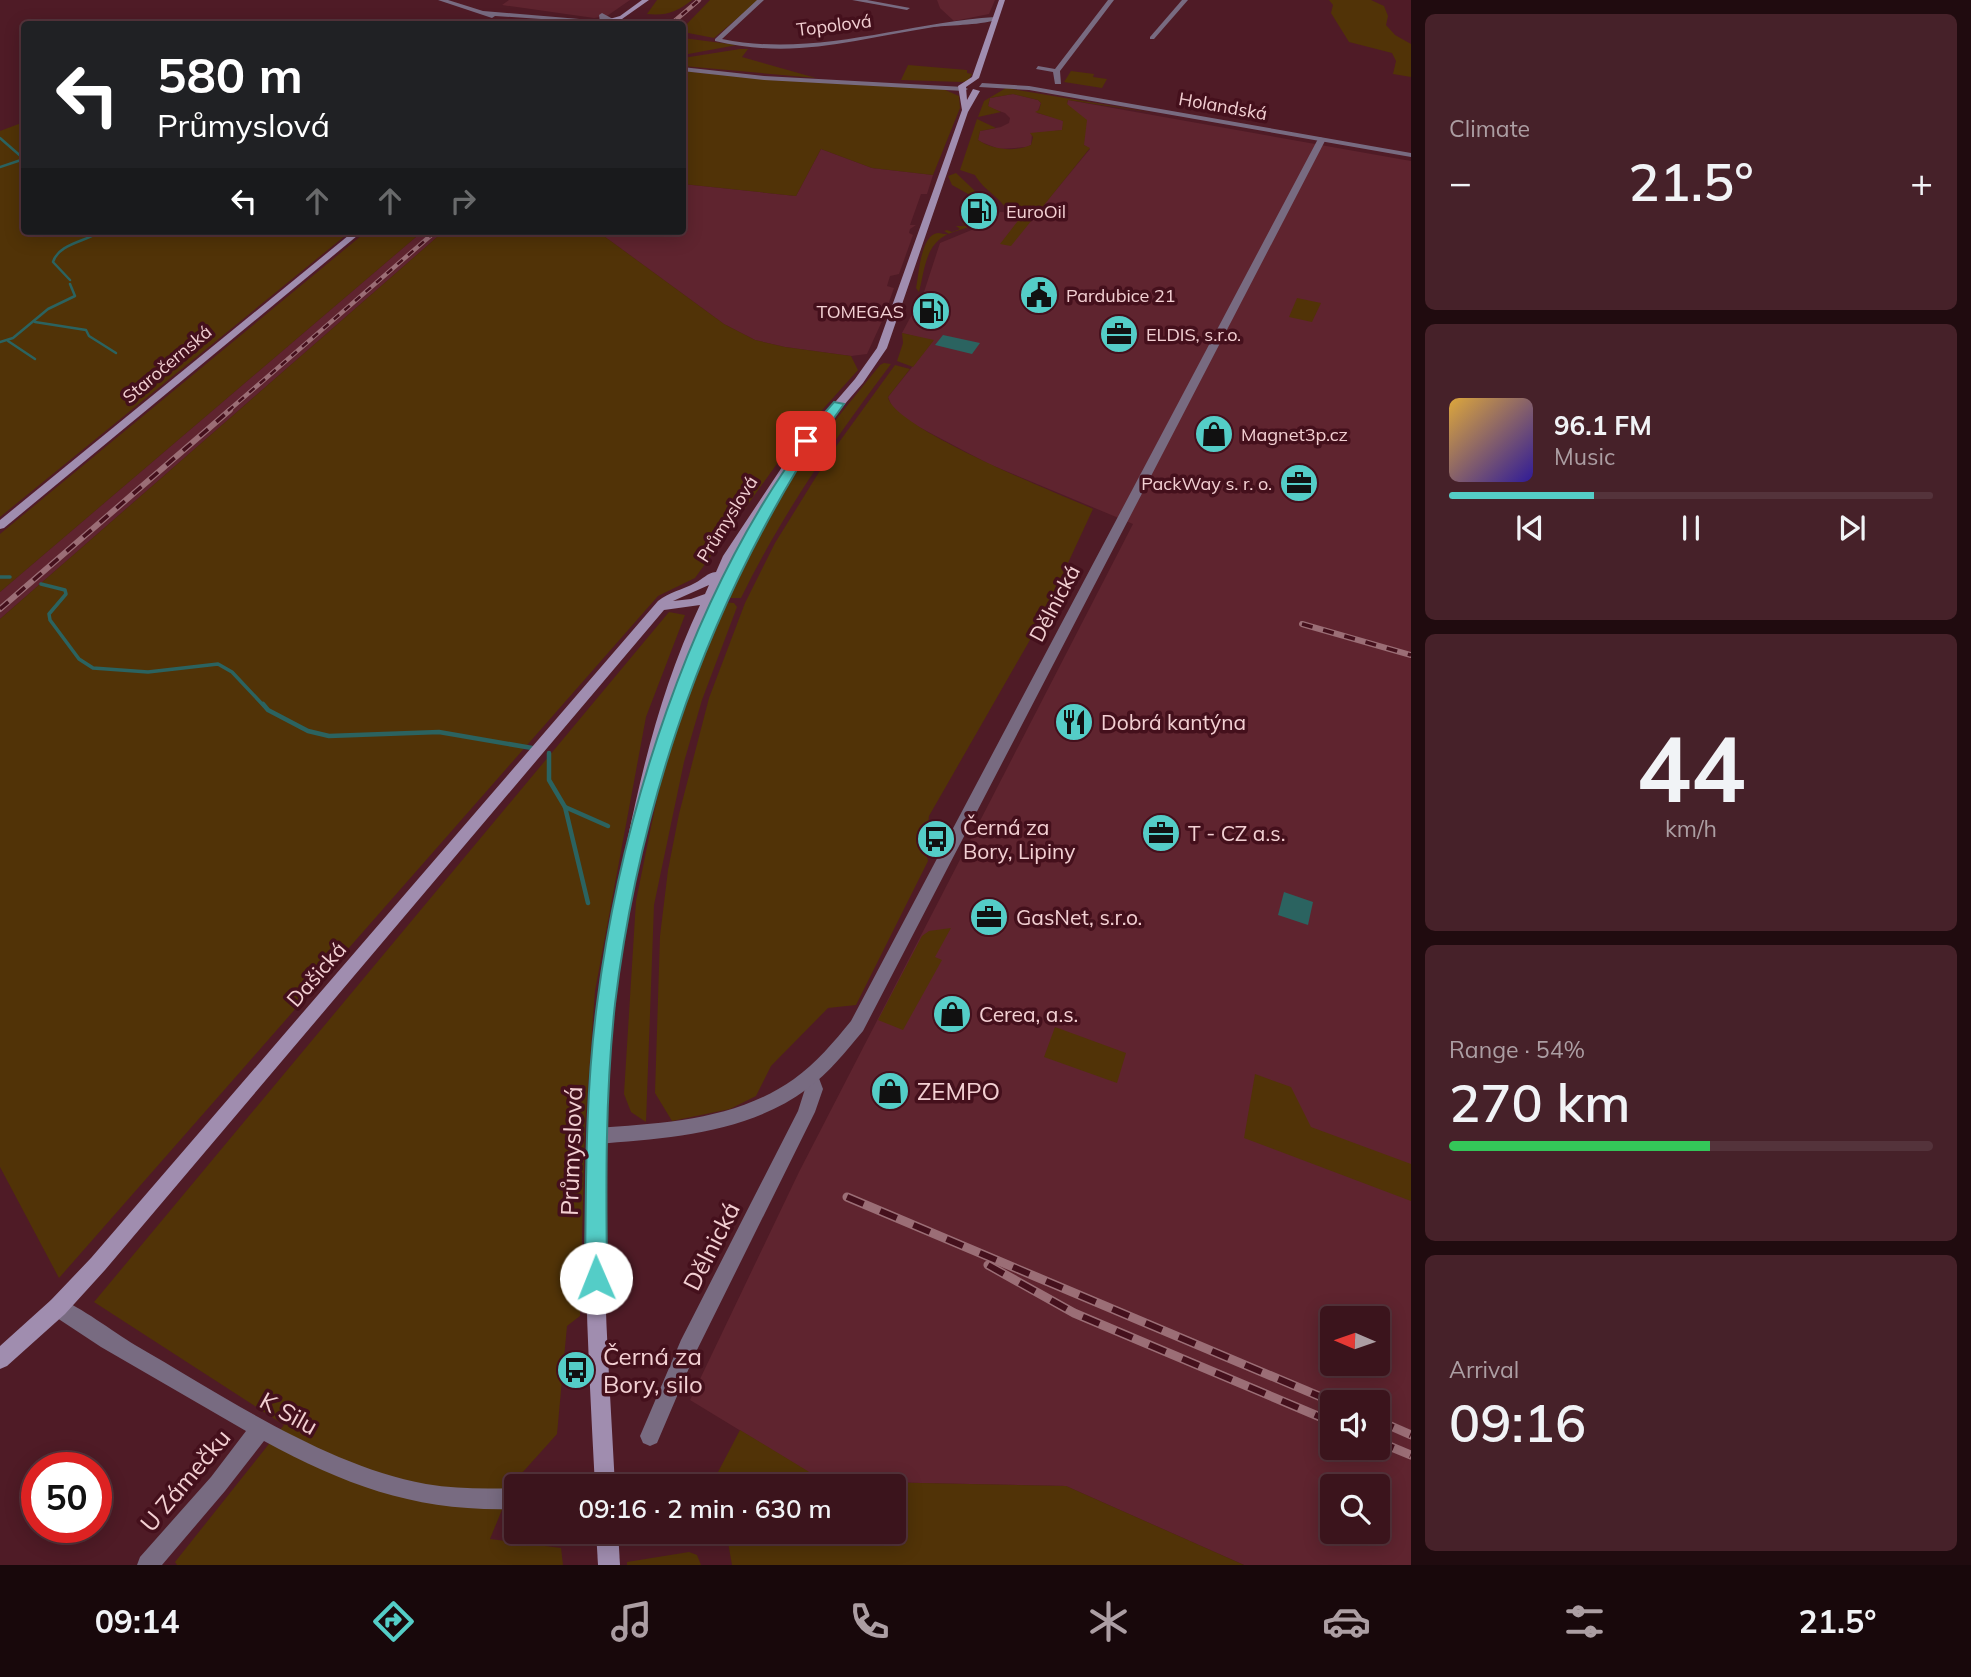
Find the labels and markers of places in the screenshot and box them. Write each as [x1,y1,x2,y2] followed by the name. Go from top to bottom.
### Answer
[958,190,1000,232] fuel station icon: EuroOil
[1006,200,1066,223] place label: EuroOil
[1018,274,1060,316] public building icon: Pardubice 21
[1066,284,1176,307] place label: Pardubice 21
[910,290,952,332] fuel station icon: TOMEGAS
[817,300,904,323] place label: TOMEGAS
[1098,313,1140,355] office icon: ELDIS, s.r.o.
[1146,323,1241,346] place label: ELDIS, s.r.o.
[776,411,836,471] pin
[1193,413,1235,455] shop icon: Magnet3p.cz
[1241,423,1348,446] place label: Magnet3p.cz
[1278,462,1320,504] office icon: PackWay s. r. o.
[1141,472,1272,495] place label: PackWay s. r. o.
[1053,701,1095,743] restaurant icon: Dobrá kantýna
[1101,709,1246,735] place label: Dobrá kantýna
[1140,812,1182,854] office icon: T - CZ a.s.
[963,814,1075,864] place label: Černá za Bory, Lipiny
[915,818,957,860] bus stop icon: Černá za Bory, Lipiny
[1188,820,1285,846] place label: T - CZ a.s.
[968,896,1010,938] office icon: GasNet, s.r.o.
[1016,904,1142,930] place label: GasNet, s.r.o.
[931,993,973,1035] shop icon: Cerea, a.s.
[979,1001,1078,1027] place label: Cerea, a.s.
[869,1070,911,1112] shop icon: ZEMPO
[917,1076,1000,1106] place label: ZEMPO
[603,1341,703,1399] place label: Černá za Bory, silo
[555,1349,597,1391] bus stop icon: Černá za Bory, silo

